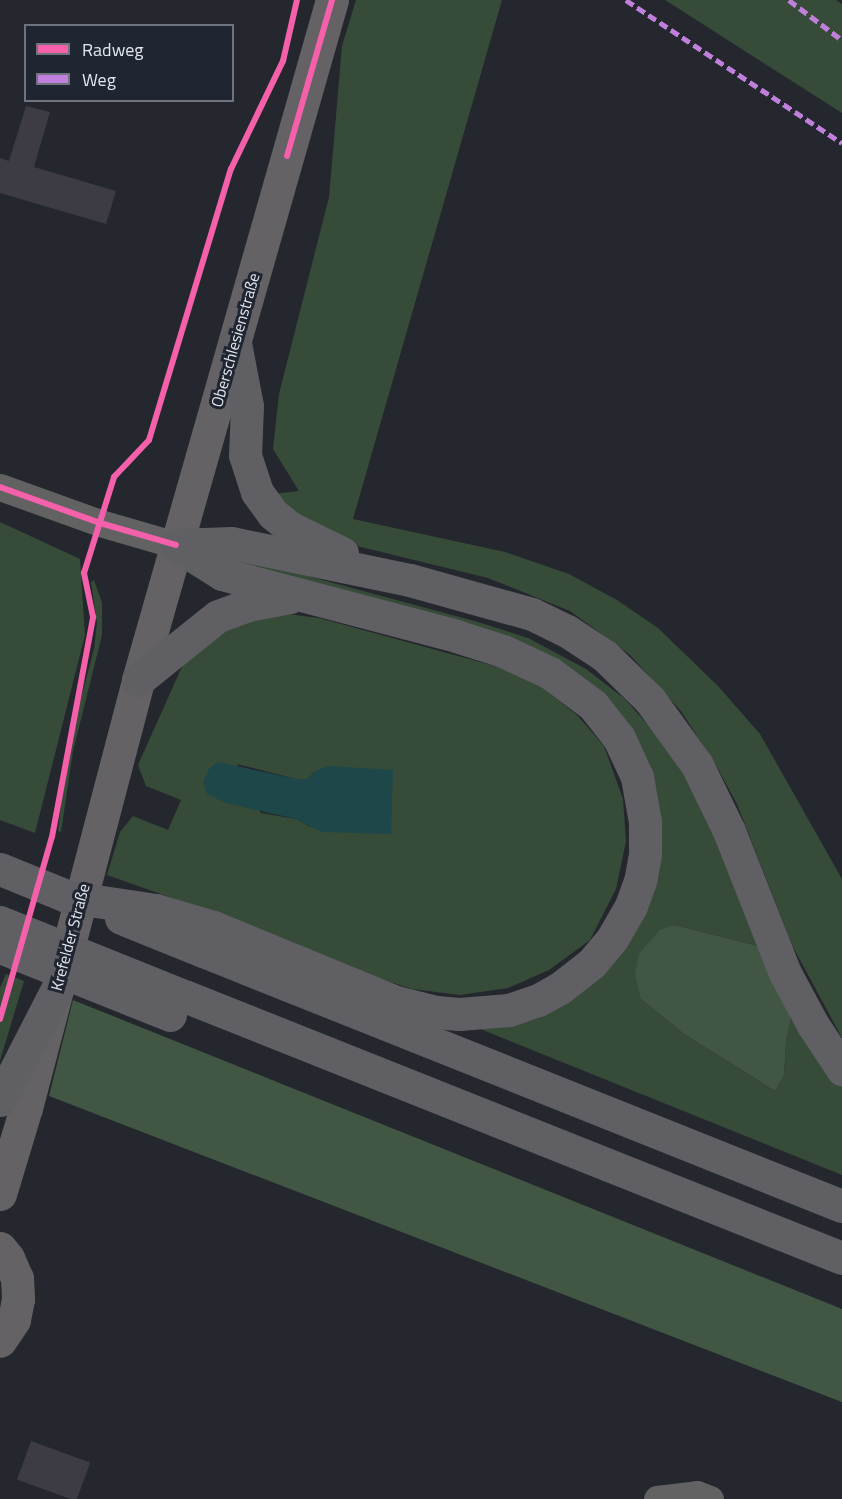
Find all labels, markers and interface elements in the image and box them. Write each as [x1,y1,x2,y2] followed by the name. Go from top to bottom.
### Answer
[24,24,234,102] legend
[82,36,144,63] text: Radweg
[82,66,116,93] text: Weg
[207,271,263,409] street label: Oberschlesienstraße
[46,881,94,993] street label: Krefelder Straße

